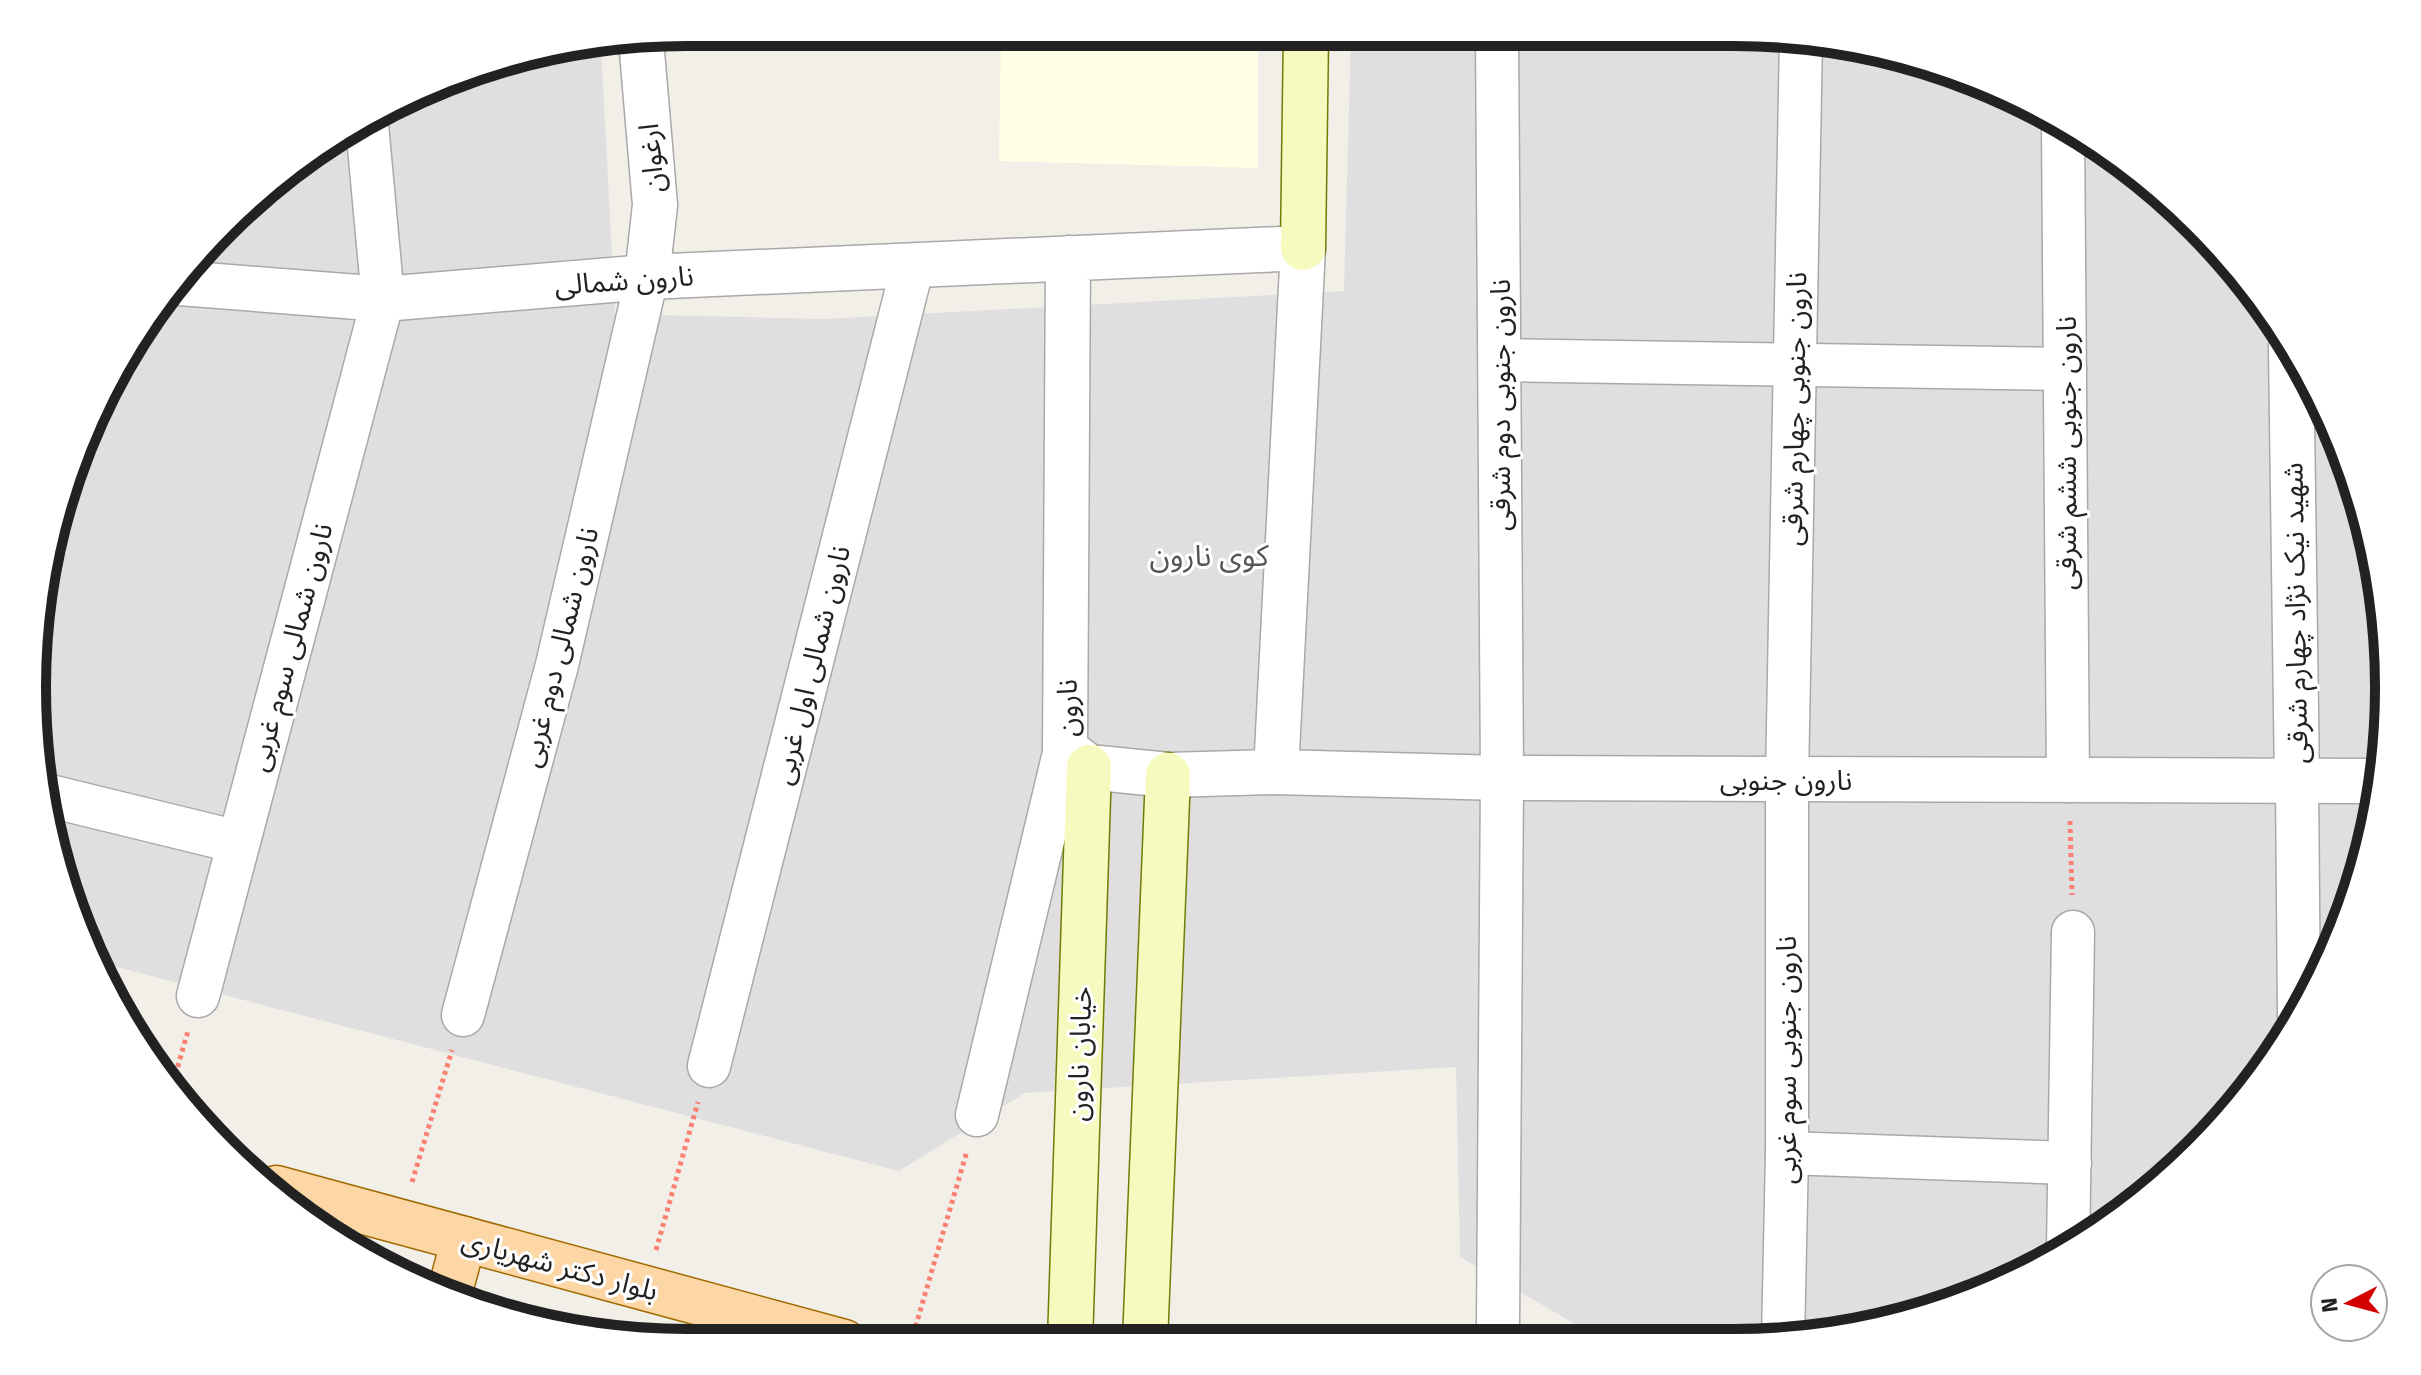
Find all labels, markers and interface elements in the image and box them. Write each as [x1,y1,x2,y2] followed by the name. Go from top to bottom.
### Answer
[632,122,671,194] street label: ارغوان
[553,259,695,302] street label: نارون شمالی
[1776,272,1817,546] street label: نارون جنوبی چهارم شرقی
[1484,279,1521,531] street label: نارون جنوبی دوم شرقی
[2050,316,2088,590] street label: نارون جنوبی ششم شرقی
[2276,462,2319,764] street label: شهید نیک نژاد چهارم شرقی
[242,520,343,776] street label: نارون شمالی سوم غربی
[514,524,609,771] street label: نارون شمالی دوم غربی
[1149,538,1269,574] district label: کوی نارون
[766,542,857,788] street label: نارون شمالی اول غربی
[1050,679,1085,737] street label: نارون
[1720,764,1852,797] street label: نارون جنوبی
[1770,936,1807,1184] street label: نارون جنوبی سوم غربی
[1061,986,1098,1122] street label: خیابان نارون
[458,1223,662,1308] street label: بلوار دکتر شهریاری
[2309,1263,2389,1343] north arrow
[2315,1296,2344,1314] text: N

